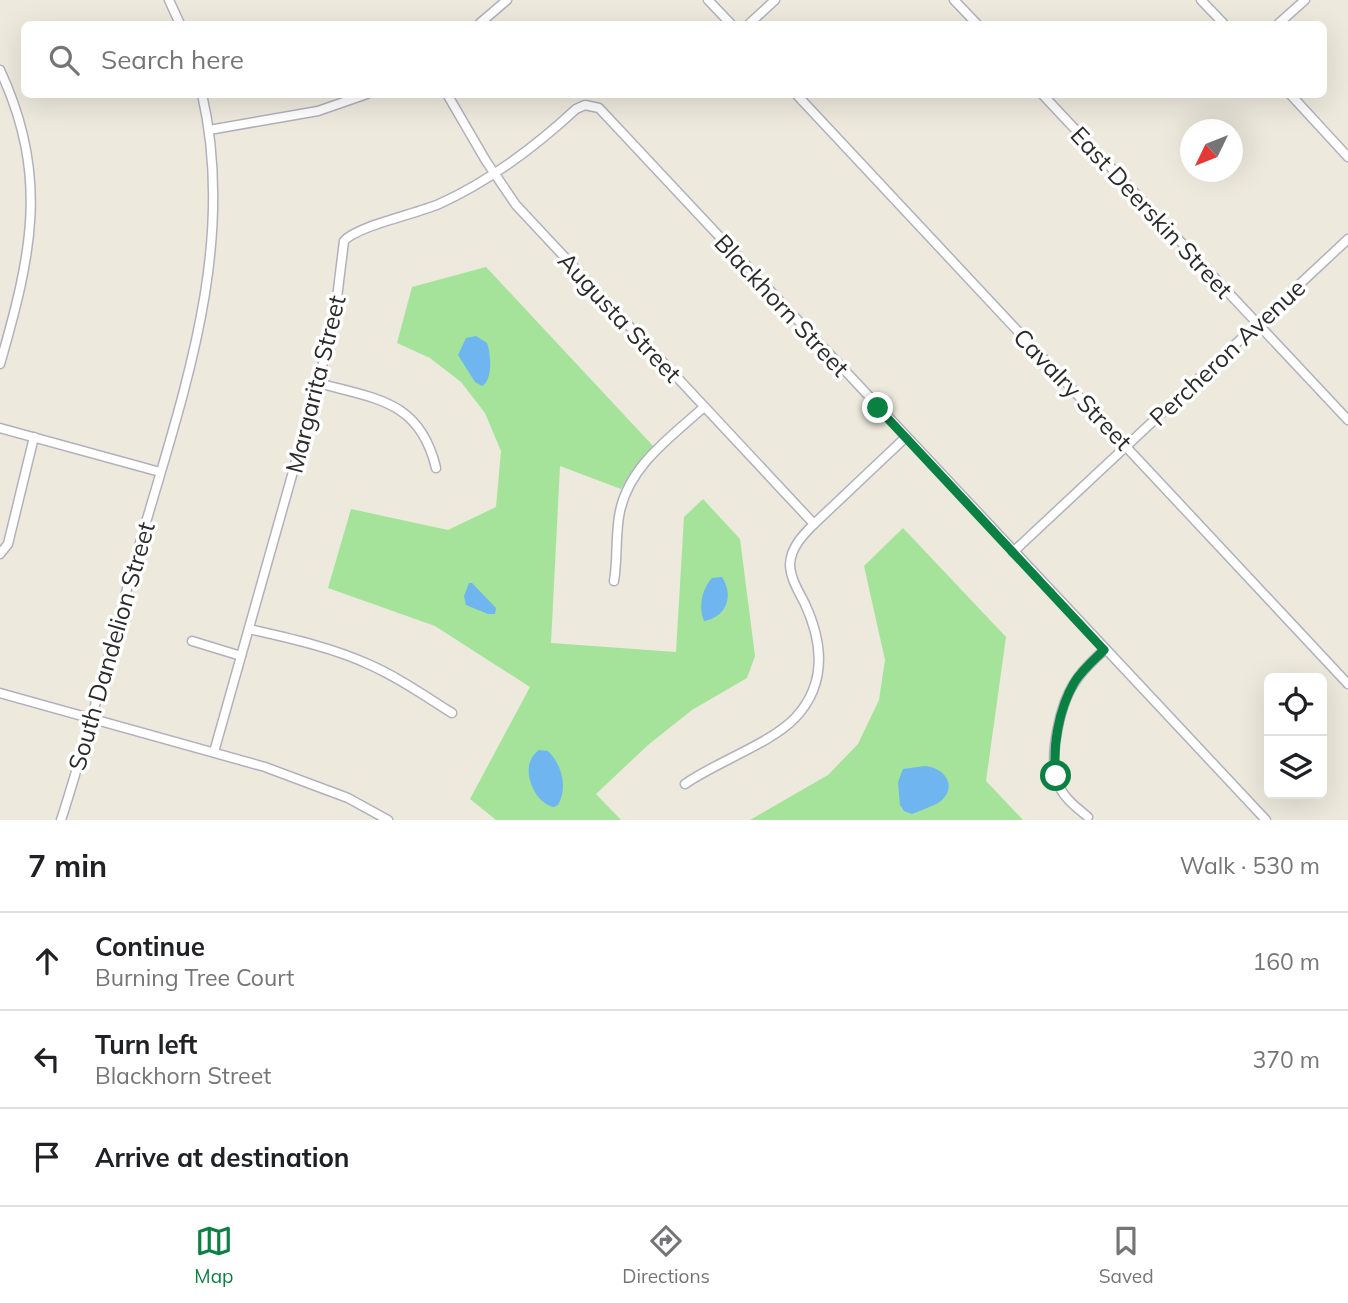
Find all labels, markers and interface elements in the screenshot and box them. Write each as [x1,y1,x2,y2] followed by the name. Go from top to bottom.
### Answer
[21,21,1327,98] search box
[45,41,83,79] icon: search
[101,43,244,76] text: Search here
[1180,119,1243,182] north arrow
[1065,120,1239,304] street label: East Deerskin Street
[708,228,856,382] street label: Blackhorn Street
[552,246,688,388] street label: Augusta Street
[1143,272,1311,432] street label: Percheron Avenue
[278,292,352,476] street label: Margarita Street
[1007,322,1139,456] street label: Cavalry Street
[862,392,893,423] route end
[61,518,161,774] street label: South Dandelion Street
[1264,673,1327,799] map controls
[1264,673,1327,736] button: locate
[1264,736,1327,799] button: layers
[1040,760,1071,791] route start
[28,847,107,885] text: 7 min
[1180,851,1320,880] text: Walk · 530 m
[95,930,205,963] text: Continue
[28,942,66,980] icon: ahead
[1252,947,1320,976] text: 160 m
[95,963,294,992] text: Burning Tree Court
[95,1028,197,1061] text: Turn left
[28,1040,66,1078] icon: left
[1252,1045,1320,1074] text: 370 m
[95,1061,271,1090] text: Blackhorn Street
[28,1138,66,1176] icon: arrive
[95,1141,350,1174] text: Arrive at destination
[194,1222,233,1288] tab: Map
[622,1222,710,1288] tab: Directions
[1099,1222,1154,1288] tab: Saved

